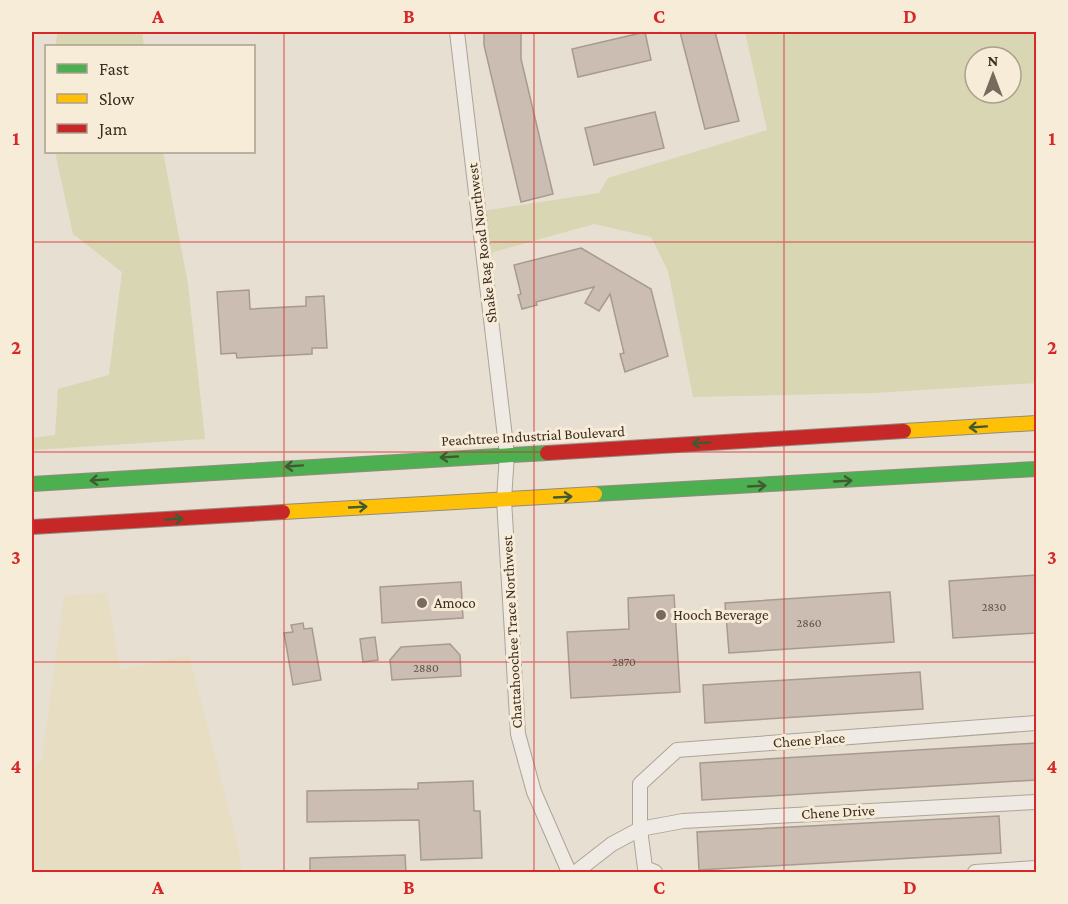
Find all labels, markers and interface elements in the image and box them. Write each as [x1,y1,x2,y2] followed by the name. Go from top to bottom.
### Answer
[151,5,165,27] text: A
[403,5,415,27] text: B
[653,5,665,27] text: C
[903,5,917,27] text: D
[45,45,255,153] legend
[963,45,1023,105] north arrow
[988,52,999,69] text: N
[99,59,130,79] text: Fast
[99,89,135,109] text: Slow
[97,119,128,139] text: Jam
[12,127,20,149] text: 1
[1048,127,1056,149] text: 1
[464,161,501,324] street label: Shake Rag Road Northwest
[11,336,21,358] text: 2
[1047,336,1057,358] text: 2
[969,421,989,432] one-way arrow
[441,423,625,449] street label: Peachtree Industrial Boulevard
[691,438,711,449] one-way arrow
[439,452,459,463] one-way arrow
[284,461,304,472] one-way arrow
[90,474,110,485] one-way arrow
[833,476,853,487] one-way arrow
[747,481,767,492] one-way arrow
[552,491,572,502] one-way arrow
[348,502,367,513] one-way arrow
[163,513,183,524] one-way arrow
[499,534,525,729] street label: Chattahoochee Trace Northwest
[11,546,21,568] text: 3
[1047,546,1057,568] text: 3
[434,595,476,611] place label: Amoco
[415,596,429,610] marker: Amoco
[982,600,1006,614] house number: 2830
[673,607,769,624] place label: Hooch Beverage
[654,608,668,622] marker: Hooch Beverage
[796,616,822,630] house number: 2860
[612,655,636,669] house number: 2870
[413,661,439,675] house number: 2880
[772,729,846,750] street label: Chene Place
[11,755,22,777] text: 4
[1047,755,1058,777] text: 4
[801,802,876,822] street label: Chene Drive
[151,876,165,898] text: A
[403,876,415,898] text: B
[653,876,665,898] text: C
[903,876,917,898] text: D

